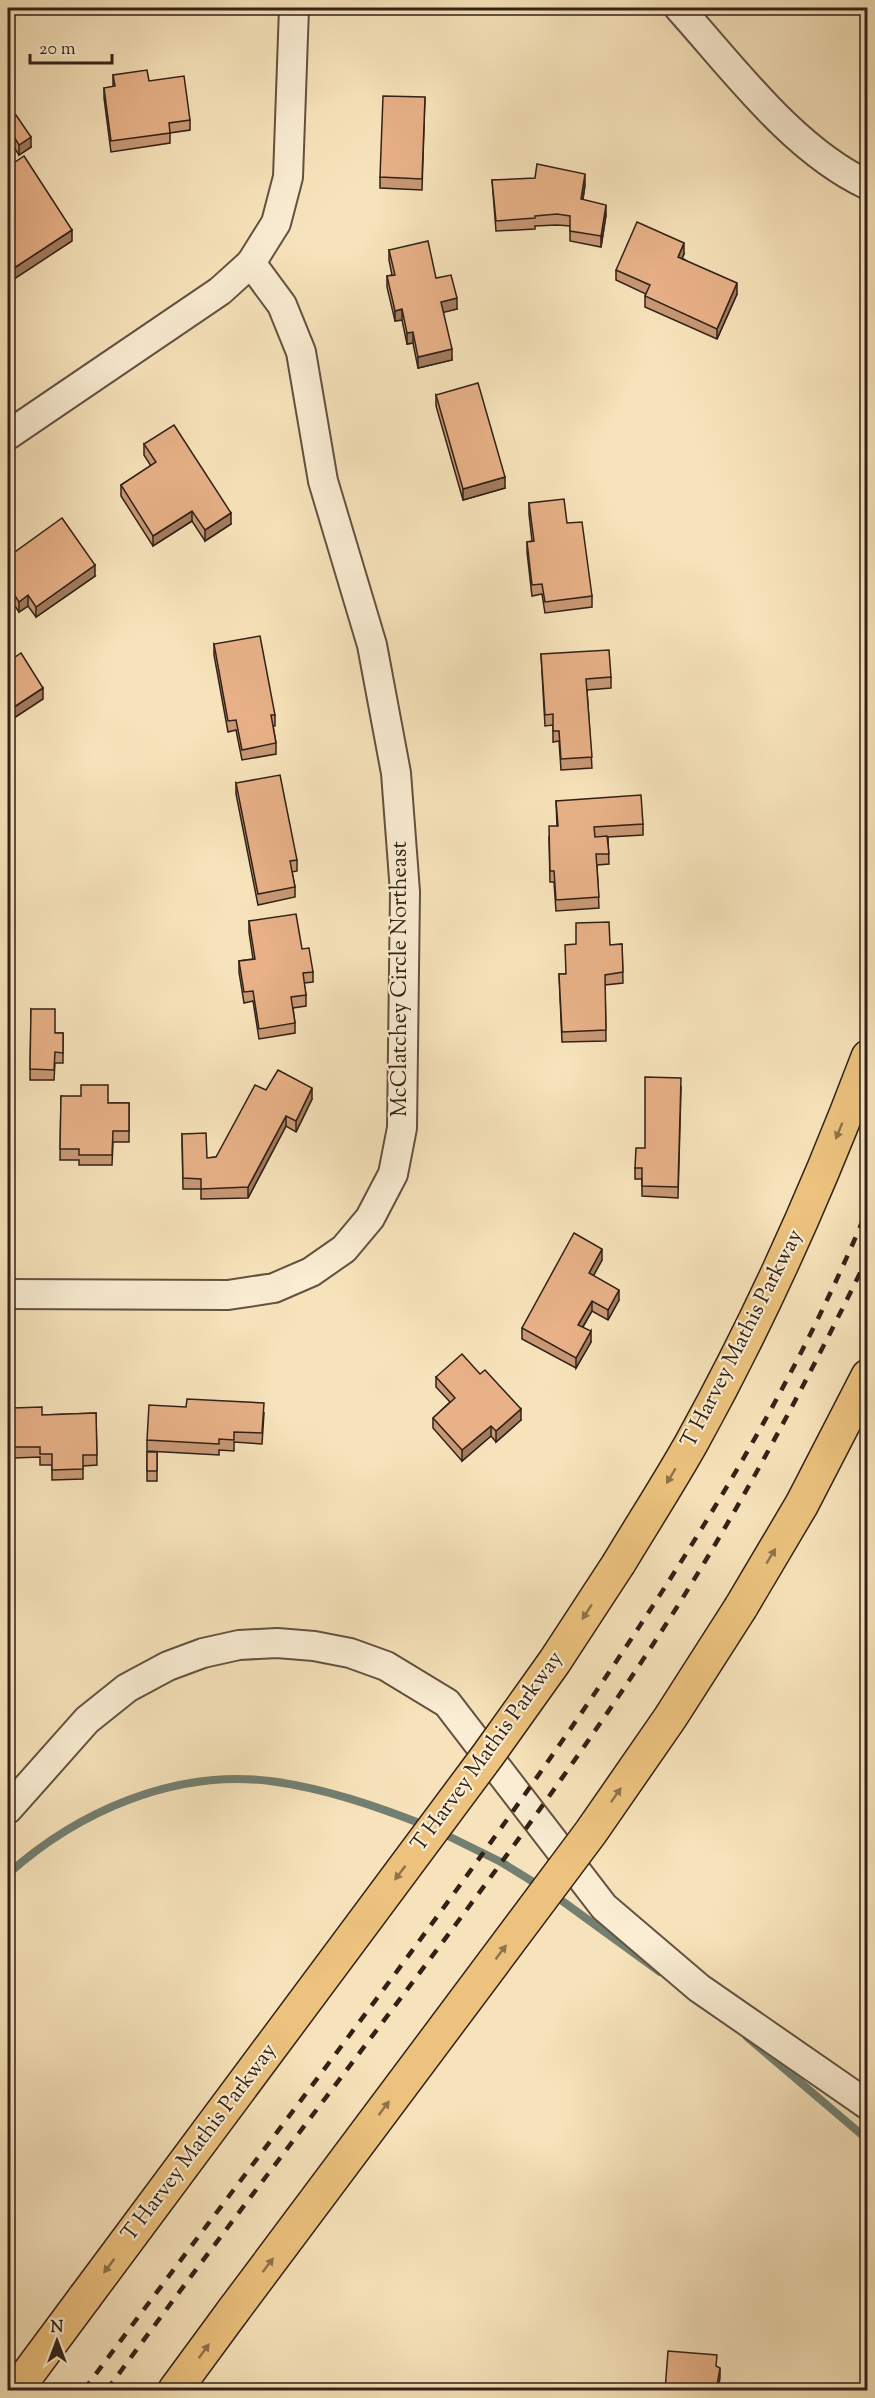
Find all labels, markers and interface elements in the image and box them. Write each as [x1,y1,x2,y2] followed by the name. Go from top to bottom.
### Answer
[30,27,112,65] scale bar
[39,37,76,63] text: 20 m
[385,840,417,1117] street label: McClatchey Circle Northeast
[834,1123,844,1141] one-way arrow
[674,1224,812,1454] street label: T Harvey Mathis Parkway
[666,1468,677,1484] one-way arrow
[765,1548,776,1564] one-way arrow
[581,1604,592,1620] one-way arrow
[404,1645,572,1859] street label: T Harvey Mathis Parkway
[610,1787,621,1803] one-way arrow
[394,1865,406,1881] one-way arrow
[495,1945,507,1961] one-way arrow
[115,2037,285,2249] street label: T Harvey Mathis Parkway
[378,2101,390,2116] one-way arrow
[261,2257,273,2272] one-way arrow
[103,2258,115,2273] one-way arrow
[27,2311,87,2371] north arrow
[51,2317,64,2340] text: N
[197,2343,210,2359] one-way arrow

